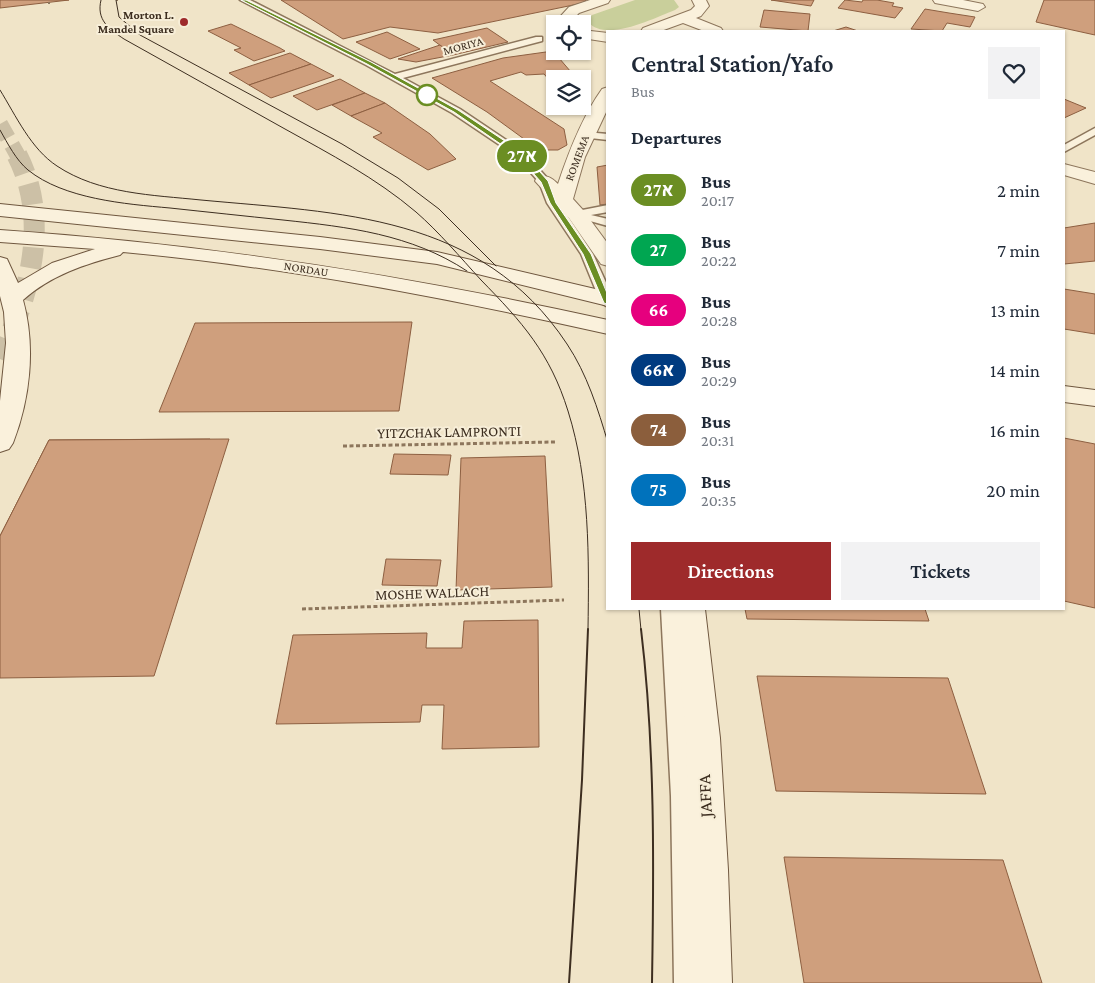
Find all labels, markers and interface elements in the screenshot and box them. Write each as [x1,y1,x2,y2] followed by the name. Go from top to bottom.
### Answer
[98,8,174,36] place label: Morton L. Mandel Square
[546,15,591,115] map controls
[546,15,591,60] button: locate
[178,16,190,28] marker: Morton L. Mandel Square
[441,34,485,58] street label: MORIYA
[988,47,1040,99] button: heart
[631,50,833,77] text: Central Station/Yafo
[546,70,591,115] button: layers
[631,83,655,100] text: Bus
[416,84,438,106] unlabelled marker
[631,127,722,148] text: Departures
[562,133,592,183] street label: ROMEMA
[493,140,551,172] line badge: 27א
[507,146,537,166] text: 27א
[701,171,731,192] text: Bus
[644,180,673,200] text: 27א
[997,180,1040,201] text: 2 min
[701,192,734,209] text: 20:17
[701,231,731,252] text: Bus
[650,240,667,260] text: 27
[997,240,1040,261] text: 7 min
[701,252,737,269] text: 20:22
[283,259,330,279] street label: NORDAU
[701,291,731,312] text: Bus
[649,300,668,320] text: 66
[991,300,1040,321] text: 13 min
[701,312,738,329] text: 20:28
[701,351,731,372] text: Bus
[643,360,674,380] text: 66א
[990,360,1040,381] text: 14 min
[701,372,737,389] text: 20:29
[701,411,731,432] text: Bus
[650,420,667,440] text: 74
[990,420,1040,441] text: 16 min
[377,423,521,441] street label: YITZCHAK LAMPRONTI
[701,432,734,449] text: 20:31
[701,471,731,492] text: Bus
[650,480,667,500] text: 75
[986,480,1040,501] text: 20 min
[701,492,736,509] text: 20:35
[631,542,831,600] button: Directions
[841,542,1040,600] button: Tickets
[375,583,489,603] street label: MOSHE WALLACH
[694,773,716,820] street label: JAFFA

